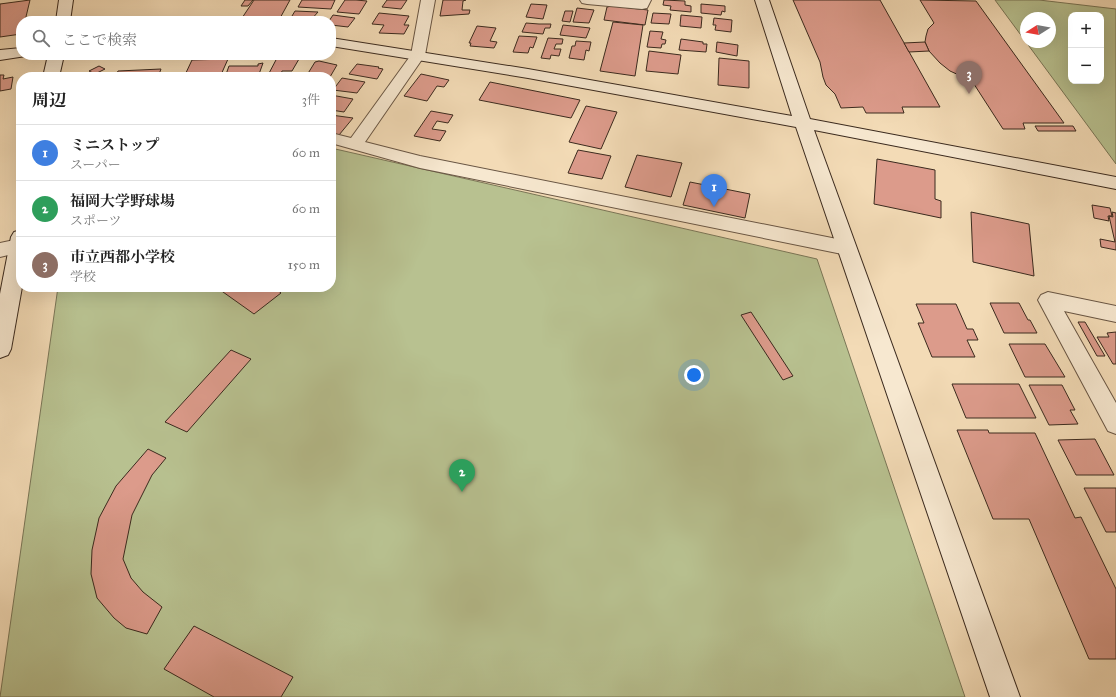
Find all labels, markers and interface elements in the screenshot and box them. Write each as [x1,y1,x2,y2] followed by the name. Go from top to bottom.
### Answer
[1020,12,1056,48] north arrow
[1068,12,1104,84] map controls
[1068,12,1104,48] button: +
[16,16,336,60] search box
[30,27,52,49] icon: search
[62,31,137,49] text: ここで検索
[1068,48,1104,84] button: −
[956,61,982,94] pin: 3
[32,90,66,111] text: 周辺
[302,92,320,108] text: 3件
[70,136,160,154] text: ミニストップ
[42,145,48,161] text: 1
[292,145,320,161] text: 60 m
[70,157,121,173] text: スーパー
[701,174,727,207] pin: 1
[70,192,175,210] text: 福岡大学野球場
[42,201,48,217] text: 2
[292,201,320,217] text: 60 m
[70,213,121,229] text: スポーツ
[70,248,175,266] text: 市立西都小学校
[42,257,48,273] text: 3
[288,257,320,273] text: 150 m
[70,269,96,285] text: 学校
[684,365,704,385] your location
[449,459,475,492] pin: 2

